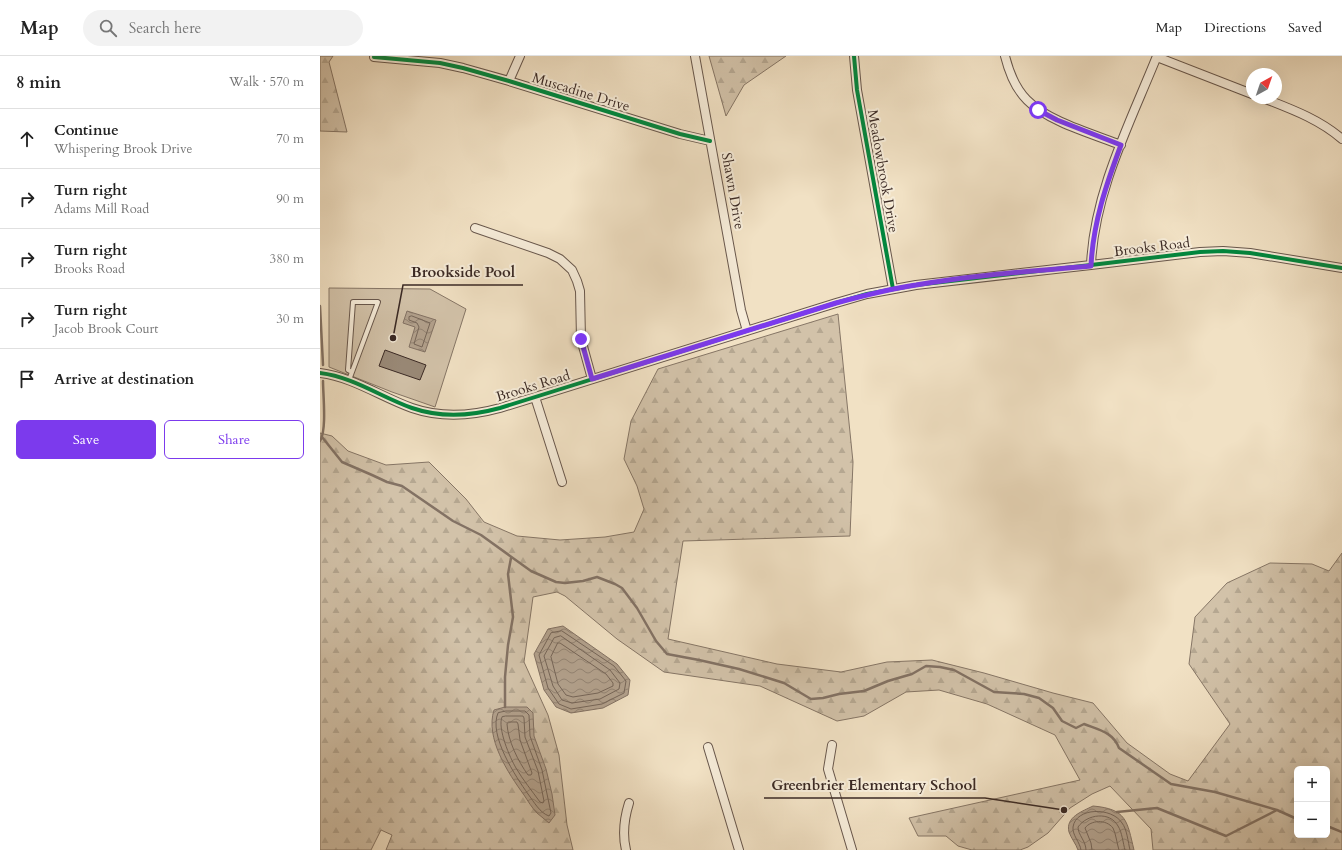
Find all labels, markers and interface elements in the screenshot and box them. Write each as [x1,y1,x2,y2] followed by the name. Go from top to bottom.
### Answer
[83,10,363,46] search box
[20,15,59,41] text: Map
[97,17,119,39] icon: search
[129,18,201,38] text: Search here
[1156,18,1182,37] text: Map
[1204,18,1266,37] text: Directions
[1288,18,1322,37] text: Saved
[530,68,632,116] street label: Muscadine Drive
[1246,68,1282,104] north arrow
[16,71,61,94] text: 8 min
[229,73,304,91] text: Walk · 570 m
[1029,101,1047,119] route start
[863,108,903,234] street label: Meadowbrook Drive
[54,120,119,140] text: Continue
[16,128,38,150] icon: ahead
[276,130,304,148] text: 70 m
[54,140,192,158] text: Whispering Brook Drive
[717,151,749,231] street label: Shawn Drive
[54,180,127,200] text: Turn right
[16,188,38,210] icon: right
[276,190,304,208] text: 90 m
[54,200,149,218] text: Adams Mill Road
[1113,233,1192,261] street label: Brooks Road
[54,240,127,260] text: Turn right
[16,248,38,270] icon: right
[270,250,304,268] text: 380 m
[403,258,523,285] callout: Brookside Pool
[54,260,125,278] text: Brooks Road
[411,262,516,282] text: Brookside Pool
[54,300,127,320] text: Turn right
[16,308,38,330] icon: right
[276,310,304,328] text: 30 m
[54,320,158,338] text: Jacob Brook Court
[572,330,590,348] route end
[494,366,573,406] street label: Brooks Road
[16,368,38,390] icon: arrive
[54,369,194,389] text: Arrive at destination
[16,420,156,459] button: Save
[164,420,304,459] button: Share
[1294,766,1330,838] map controls
[1294,766,1330,802] button: +
[764,771,985,798] callout: Greenbrier Elementary School
[771,775,977,795] text: Greenbrier Elementary School
[1294,802,1330,838] button: −

